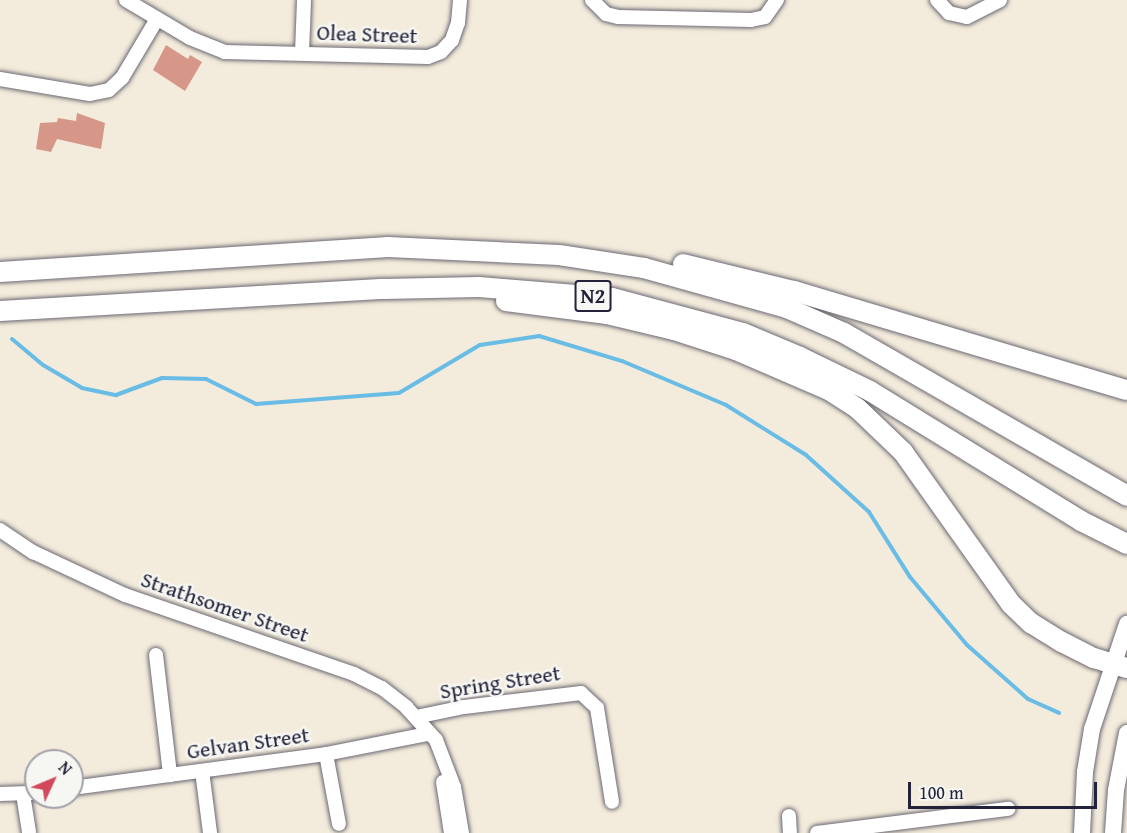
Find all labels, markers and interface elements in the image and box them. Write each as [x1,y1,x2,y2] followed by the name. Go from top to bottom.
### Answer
[316,19,418,49] street label: Olea Street
[574,278,612,314] road number: N2
[138,566,312,648] street label: Strathsomer Street
[438,659,562,705] street label: Spring Street
[185,721,311,765] street label: Gelvan Street
[24,749,84,809] north arrow
[53,756,78,780] text: N
[911,770,1100,808] scale bar
[919,779,964,806] text: 100 m

